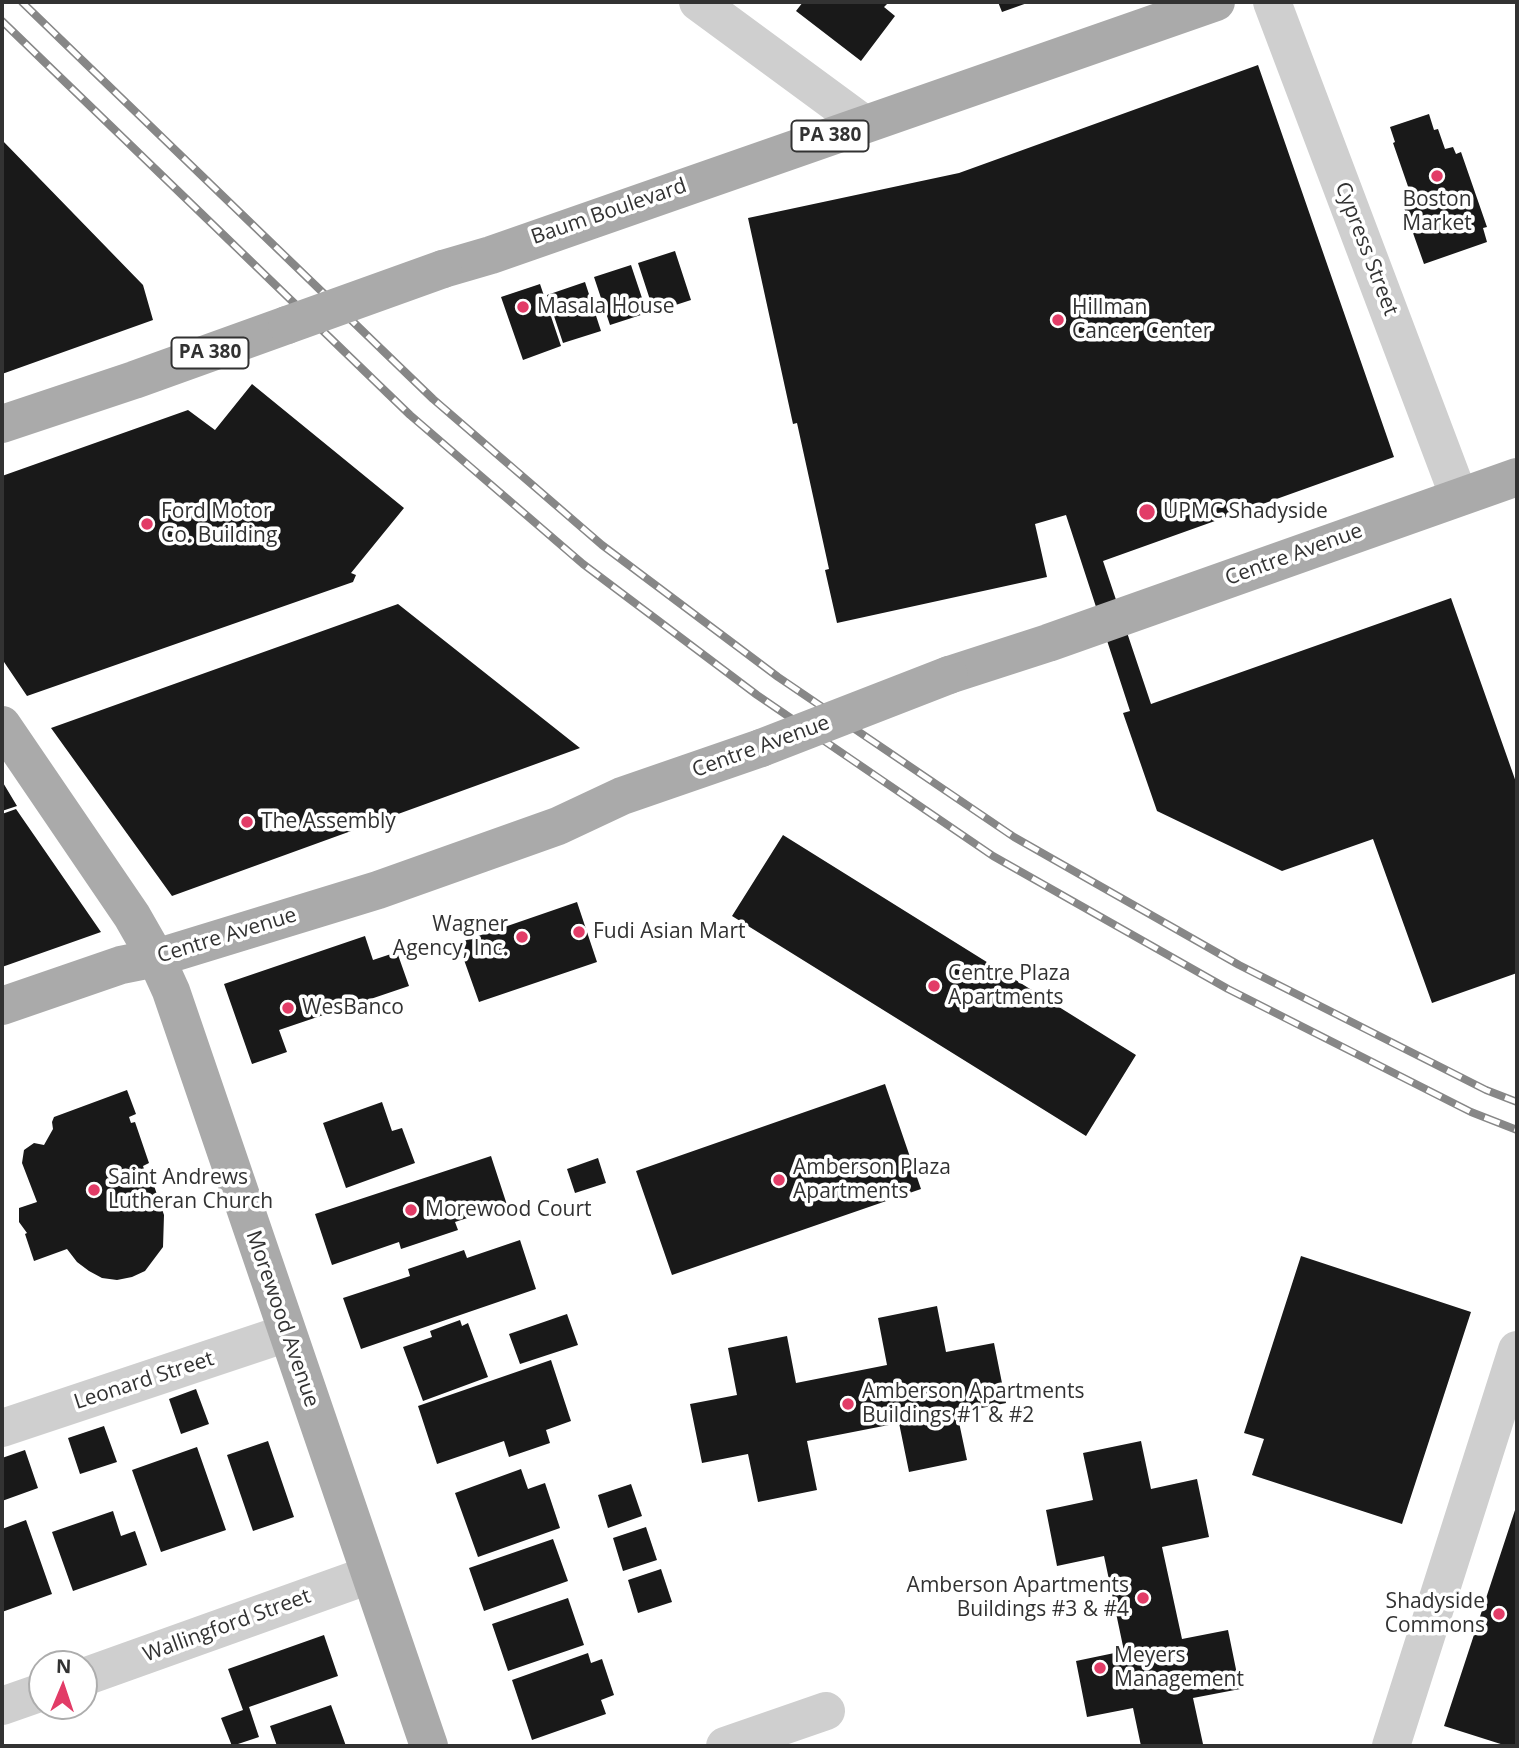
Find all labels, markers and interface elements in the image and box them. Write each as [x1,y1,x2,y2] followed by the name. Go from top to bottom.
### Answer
[792,120,868,152] road number: PA 380
[1429,168,1445,184] marker: Boston Market
[528,174,690,250] street label: Baum Boulevard
[1329,179,1403,319] street label: Cypress Street
[1402,187,1472,237] place label: Boston Market
[537,294,674,320] place label: Masala House
[1072,295,1211,345] place label: Hillman Cancer Center
[515,299,531,315] marker: Masala House
[1050,312,1066,328] marker: Hillman Cancer Center
[172,338,248,368] road number: PA 380
[161,499,277,549] place label: Ford Motor Co. Building
[1163,499,1328,525] place label: UPMC Shadyside
[1137,502,1157,522] marker: UPMC Shadyside
[139,516,155,532] marker: Ford Motor Co. Building
[1222,518,1366,592] street label: Centre Avenue
[689,710,833,784] street label: Centre Avenue
[261,809,396,835] place label: The Assembly
[239,814,255,830] marker: The Assembly
[154,903,300,969] street label: Centre Avenue
[393,912,508,962] place label: Wagner Agency, Inc.
[593,919,746,945] place label: Fudi Asian Mart
[571,924,587,940] marker: Fudi Asian Mart
[514,929,530,945] marker: Wagner Agency, Inc.
[948,961,1070,1011] place label: Centre Plaza Apartments
[926,978,942,994] marker: Centre Plaza Apartments
[302,995,404,1021] place label: WesBanco
[280,1000,296,1016] marker: WesBanco
[793,1155,951,1205] place label: Amberson Plaza Apartments
[108,1165,273,1215] place label: Saint Andrews Lutheran Church
[771,1172,787,1188] marker: Amberson Plaza Apartments
[86,1182,102,1198] marker: Saint Andrews Lutheran Church
[425,1197,592,1223] place label: Morewood Court
[403,1202,419,1218] marker: Morewood Court
[240,1228,324,1410] street label: Morewood Avenue
[71,1347,217,1415] street label: Leonard Street
[862,1379,1084,1429] place label: Amberson Apartments Buildings #1 & #2
[840,1396,856,1412] marker: Amberson Apartments Buildings #1 & #2
[907,1573,1129,1623] place label: Amberson Apartments Buildings #3 & #4
[140,1584,314,1668] street label: Wallingford Street
[1385,1589,1485,1639] place label: Shadyside Commons
[1135,1590,1151,1606] marker: Amberson Apartments Buildings #3 & #4
[1491,1606,1507,1622] marker: Shadyside Commons
[1114,1643,1244,1693] place label: Meyers Management
[28,1650,98,1720] north arrow
[55,1653,72,1679] text: N
[1092,1660,1108,1676] marker: Meyers Management

